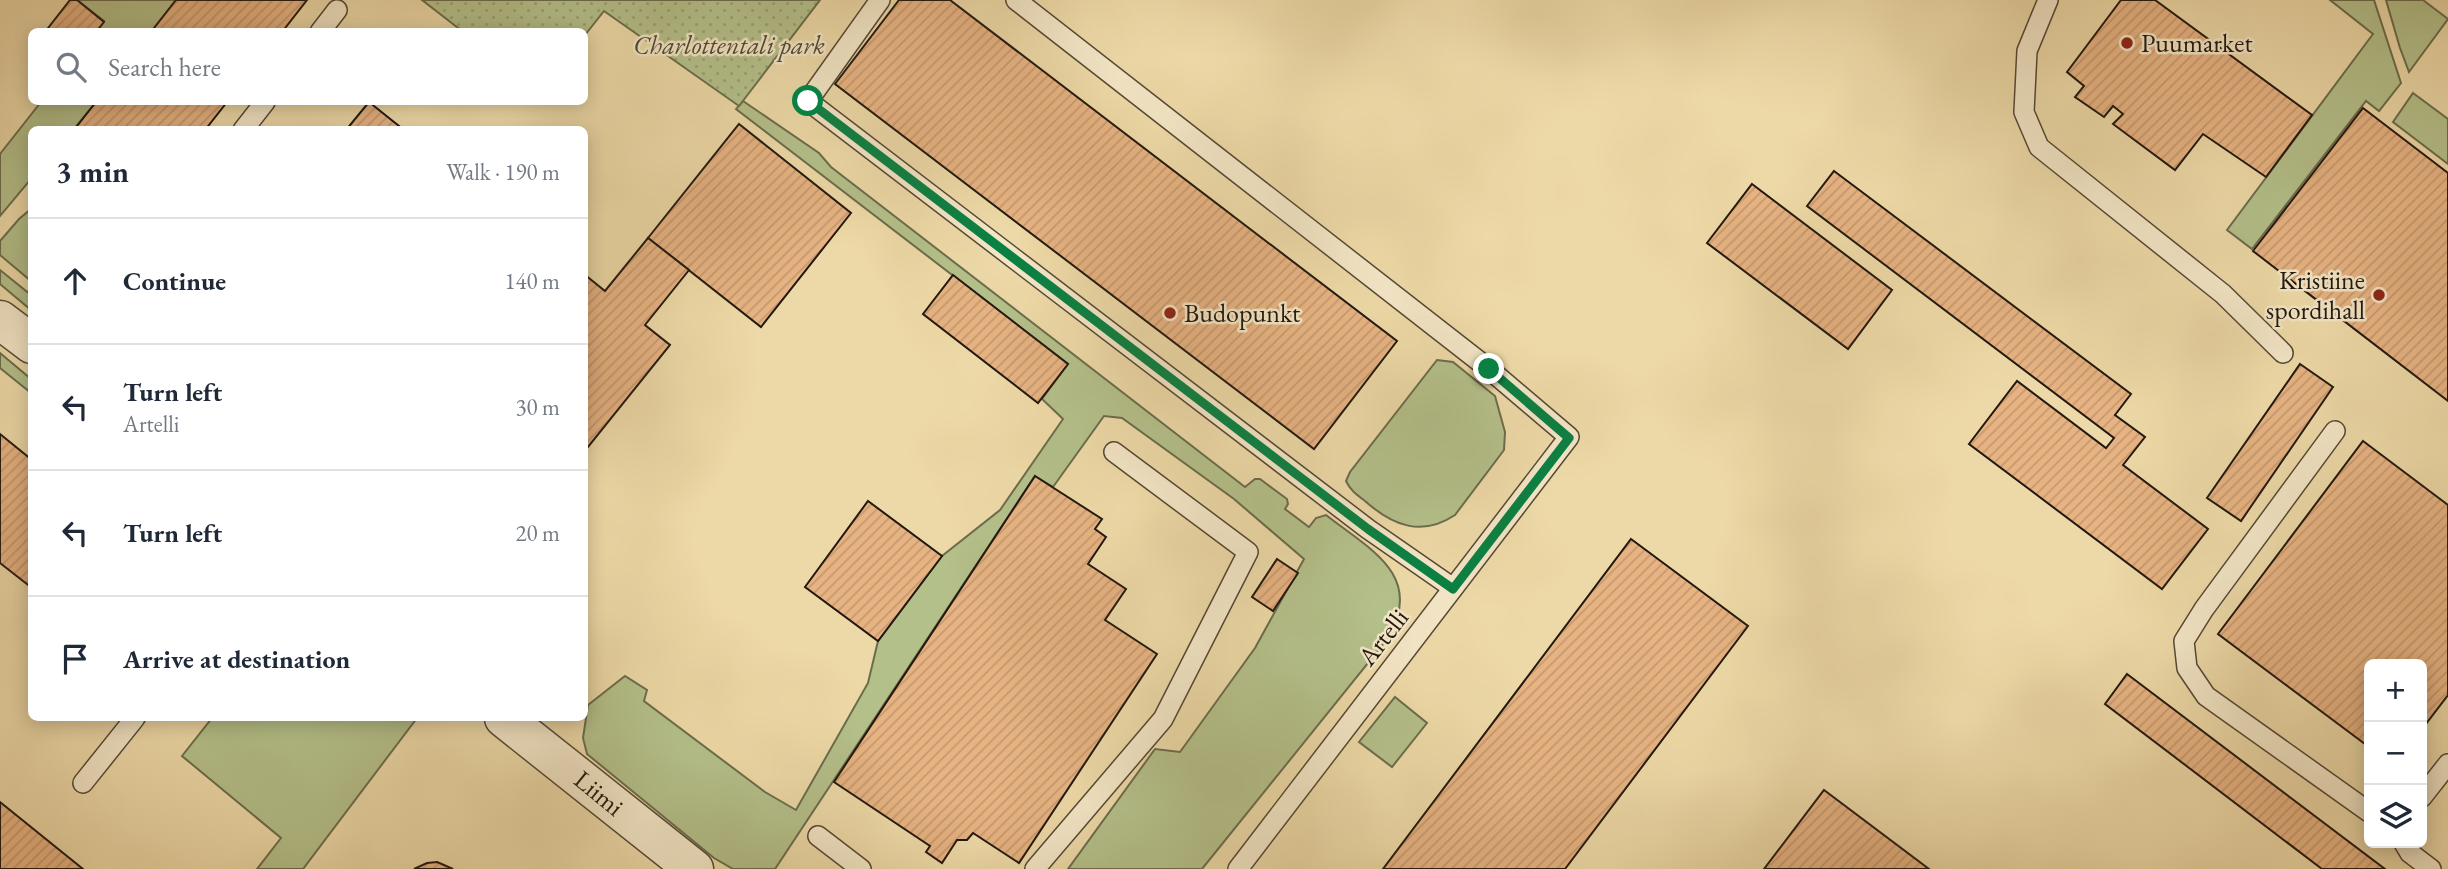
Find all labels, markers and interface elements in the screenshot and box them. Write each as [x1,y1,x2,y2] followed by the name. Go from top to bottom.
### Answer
[2141,26,2253,60] place label: Puumarket
[28,28,588,105] search box
[633,28,825,62] park label: Charlottentali park
[2119,35,2135,51] marker: Puumarket
[52,48,90,86] icon: search
[108,50,221,84] text: Search here
[792,85,823,116] route start
[56,152,129,191] text: 3 min
[446,157,560,187] text: Walk · 190 m
[56,262,94,300] icon: ahead
[2266,263,2365,327] place label: Kristiine spordihall
[123,264,226,298] text: Continue
[504,266,560,296] text: 140 m
[2371,287,2387,303] marker: Kristiine spordihall
[1184,296,1300,330] place label: Budopunkt
[1162,305,1178,321] marker: Budopunkt
[1473,353,1504,384] route end
[123,375,222,409] text: Turn left
[56,388,94,426] icon: left
[515,392,560,422] text: 30 m
[123,409,179,439] text: Artelli
[56,514,94,552] icon: left
[123,516,222,550] text: Turn left
[515,518,560,548] text: 20 m
[1349,601,1416,673] street label: Artelli
[56,640,94,678] icon: arrive
[123,642,350,676] text: Arrive at destination
[2364,659,2427,848] map controls
[2364,659,2427,722] button: +
[2364,722,2427,785] button: −
[567,763,631,823] street label: Liimi
[2364,785,2427,848] button: layers

